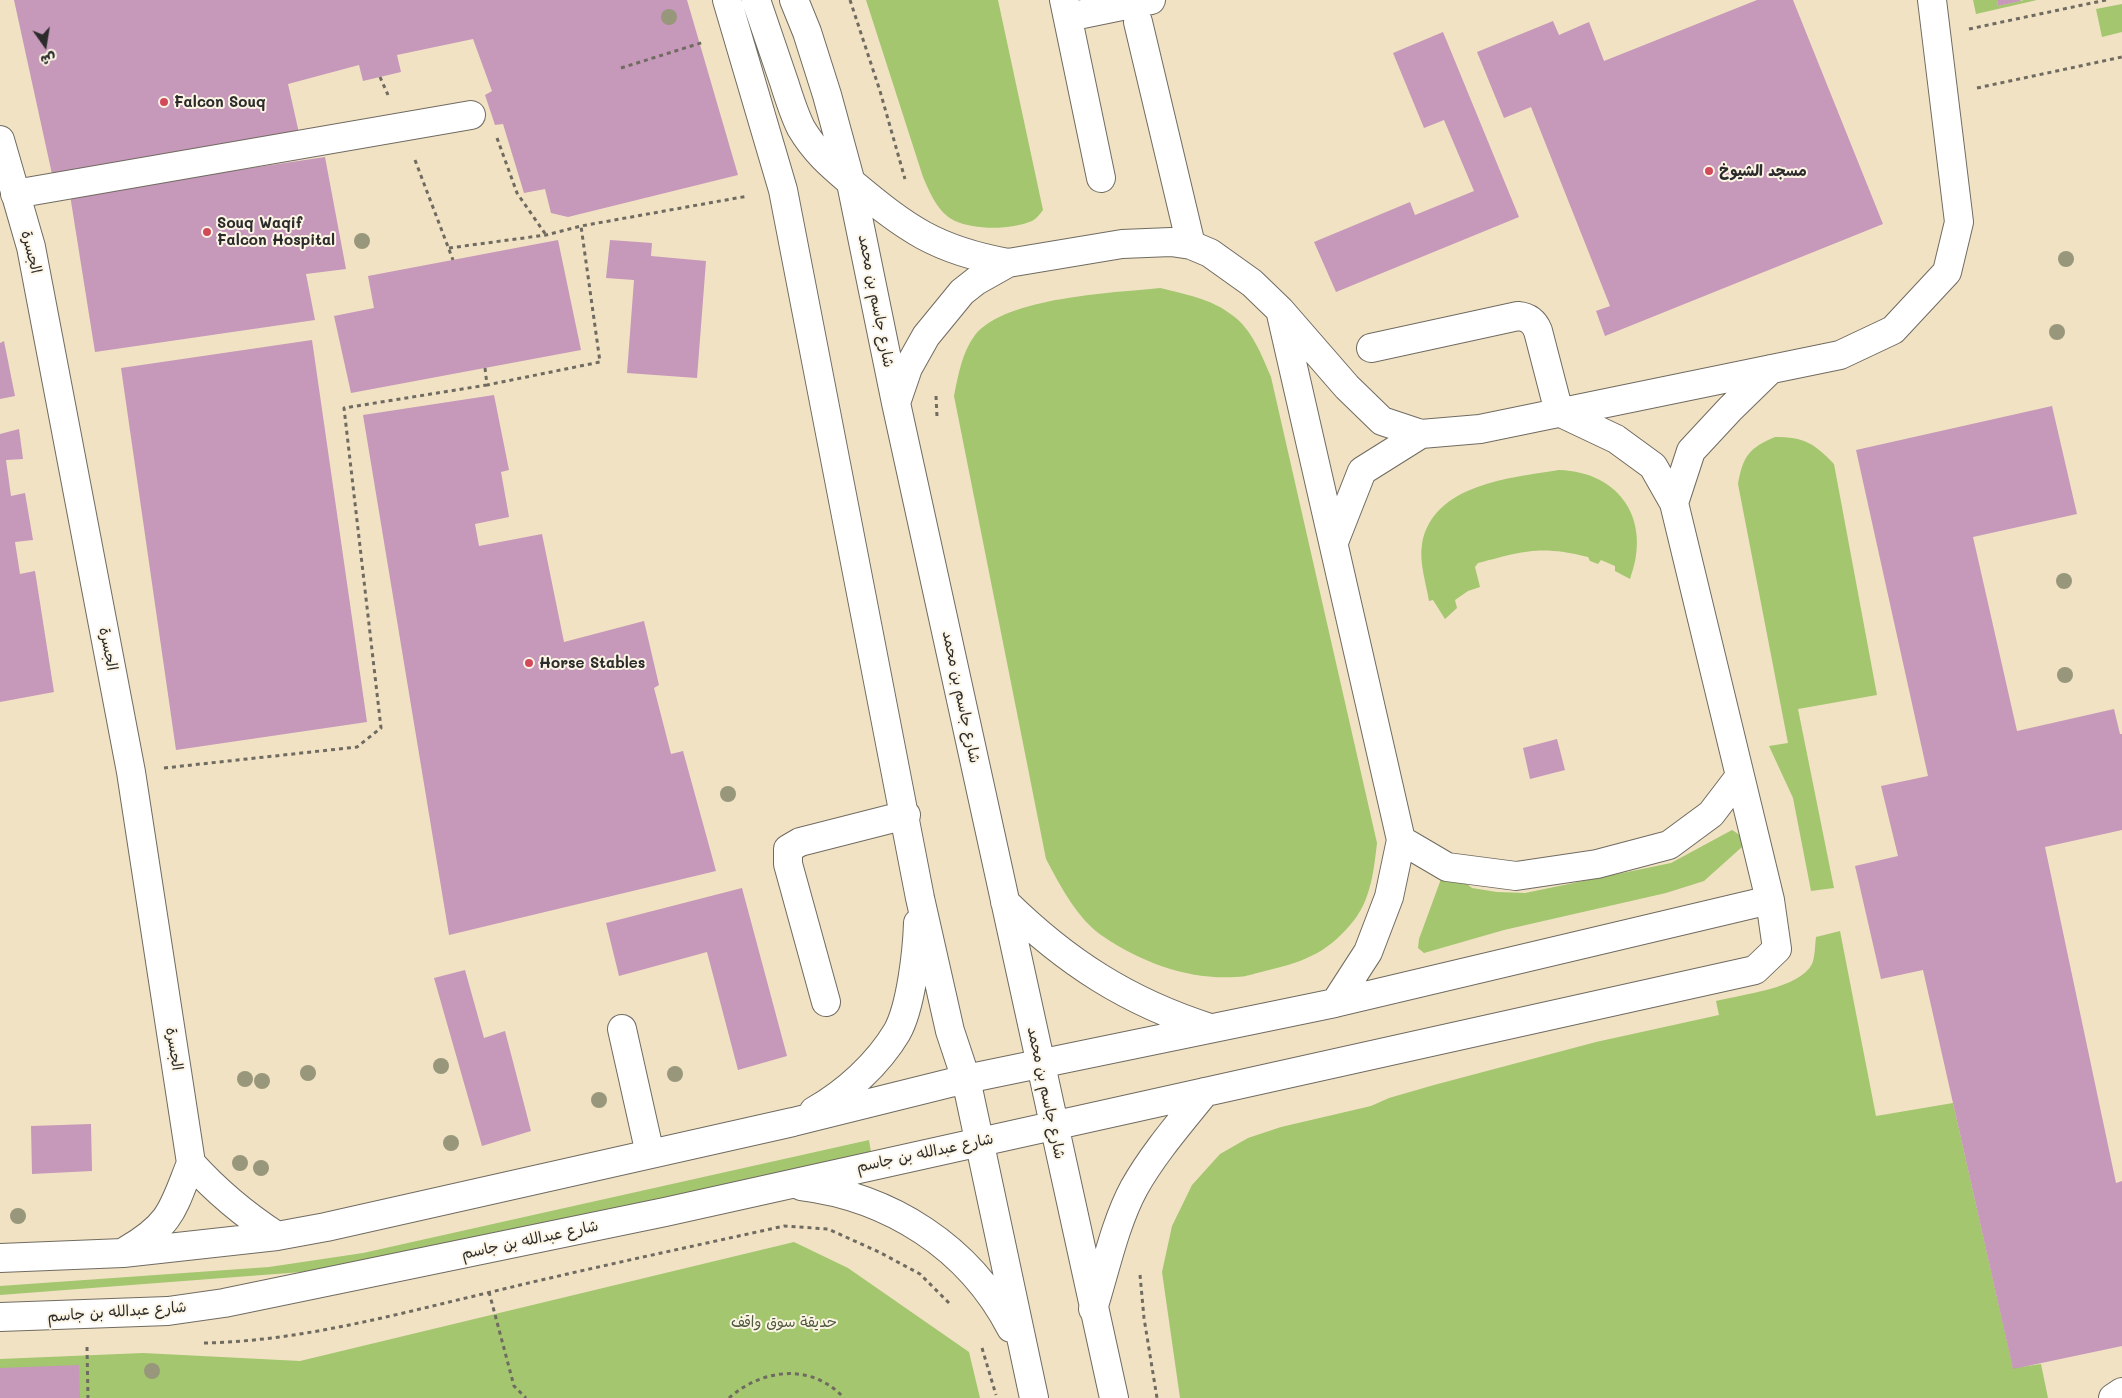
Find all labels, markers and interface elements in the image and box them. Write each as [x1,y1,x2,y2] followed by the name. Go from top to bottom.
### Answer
[20,20,70,70] north arrow
[39,49,58,71] text: ش
[174,93,266,111] place label: Falcon Souq
[158,96,170,108] marker: Falcon Souq
[1719,162,1807,180] place label: مسجد الشيوخ
[1703,165,1715,177] marker: مسجد الشيوخ
[217,214,335,249] place label: Souq Waqif Falcon Hospital
[201,226,213,238] marker: Souq Waqif Falcon Hospital
[17,229,45,275] street label: الجسرة
[854,233,898,369] street label: شارع جاسم بن محمد
[95,626,121,672] street label: الجسرة
[938,629,984,765] street label: شارع جاسم بن محمد
[539,654,645,672] place label: Horse Stables
[523,657,535,669] marker: Horse Stables
[1023,1025,1069,1161] street label: شارع جاسم بن محمد
[162,1026,186,1072] street label: الجسرة
[855,1130,995,1176] street label: شارع عبدالله بن جاسم
[460,1217,600,1263] street label: شارع عبدالله بن جاسم
[47,1298,187,1326] street label: شارع عبدالله بن جاسم
[731,1313,837,1331] park label: حديقة سوق واقف

